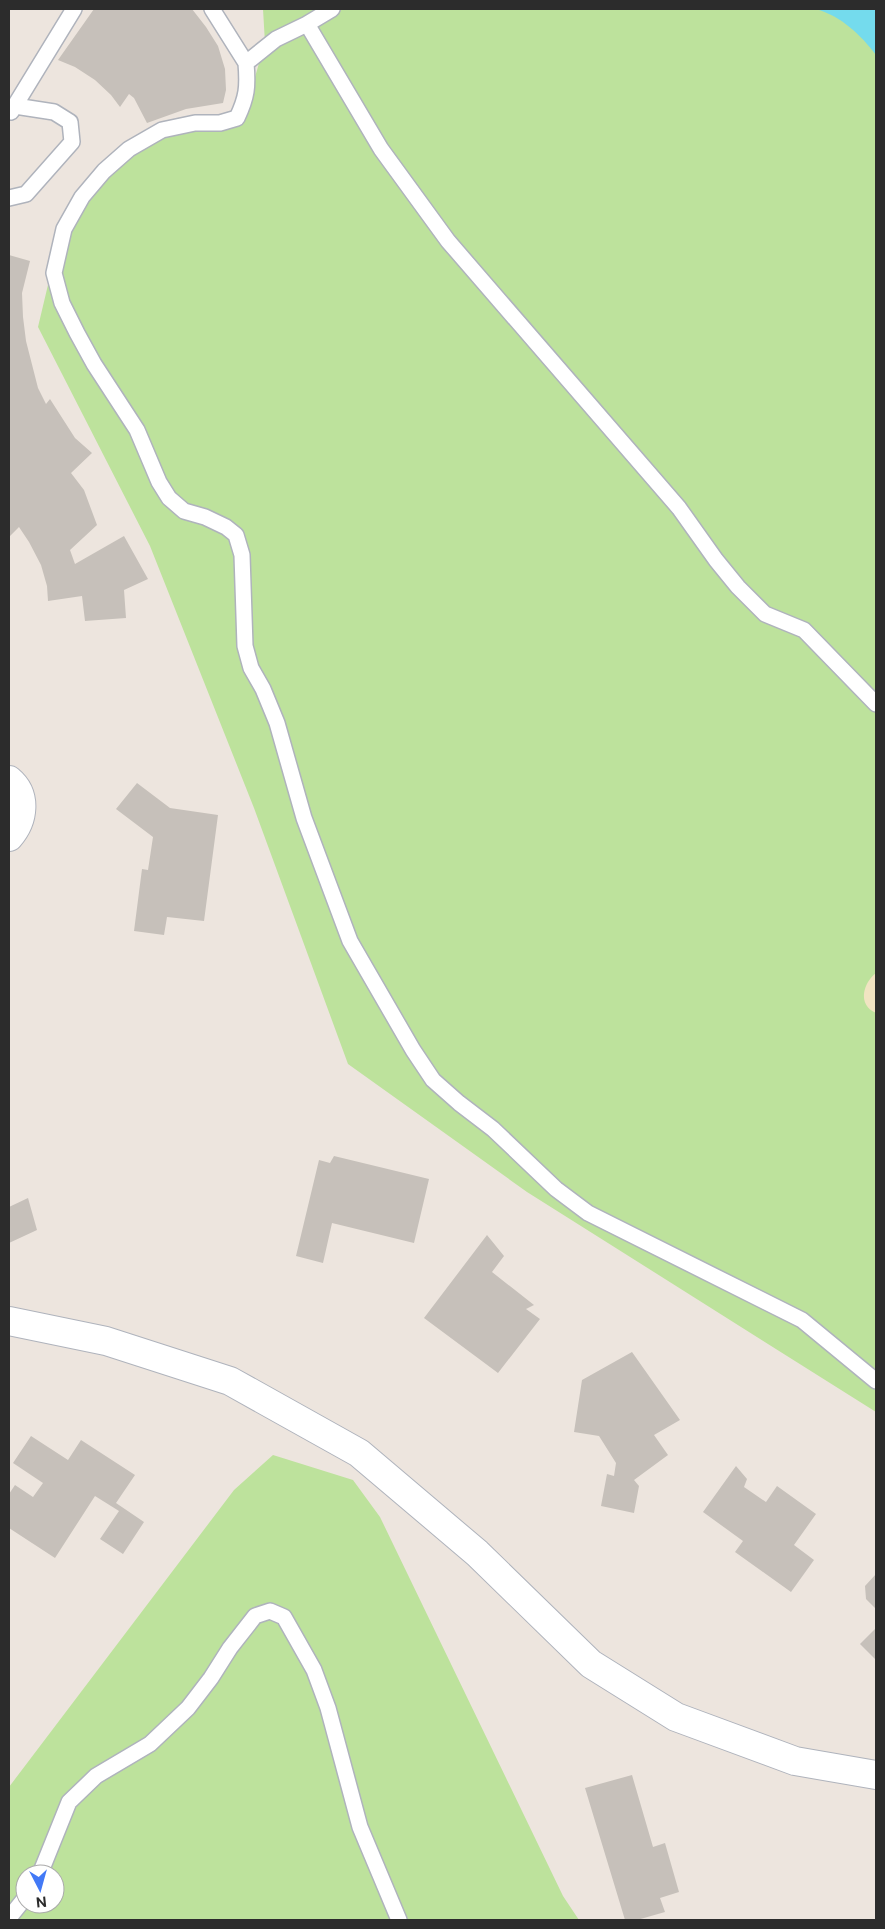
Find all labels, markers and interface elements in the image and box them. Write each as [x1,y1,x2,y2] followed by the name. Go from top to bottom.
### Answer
[15,1864,65,1914] north arrow
[35,1893,48,1910] text: N

